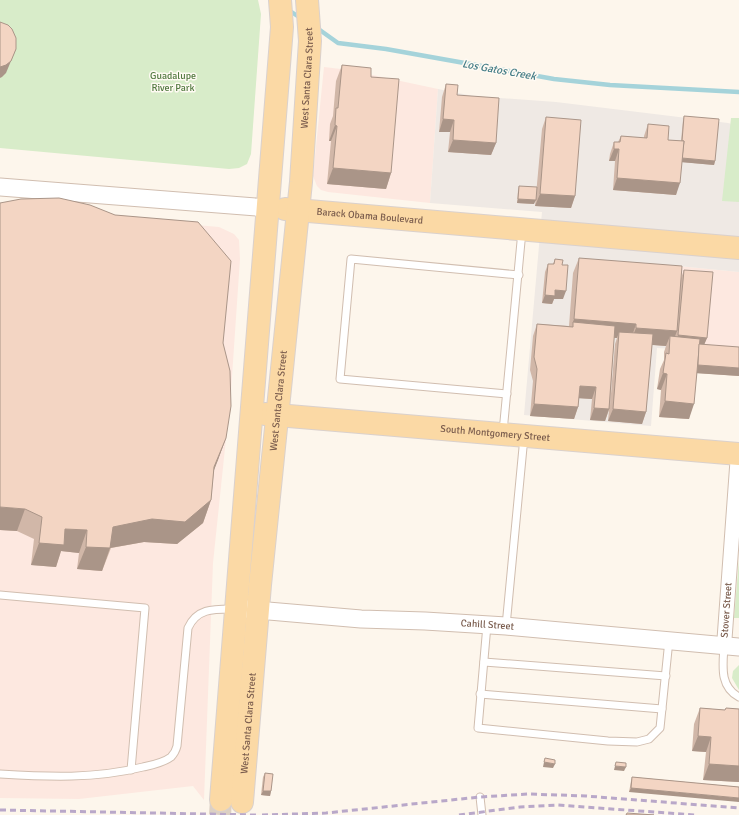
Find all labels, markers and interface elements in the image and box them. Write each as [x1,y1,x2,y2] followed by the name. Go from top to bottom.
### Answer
[298,27,316,129] street label: West Santa Clara Street
[461,57,538,83] water label: Los Gatos Creek
[150,70,196,94] park label: Guadalupe River Park
[316,206,423,227] street label: Barack Obama Boulevard
[268,349,290,452] street label: West Santa Clara Street
[440,423,551,444] street label: South Montgomery Street
[719,581,735,638] street label: Stover Street
[460,617,515,633] street label: Cahill Street
[238,672,259,774] street label: West Santa Clara Street

